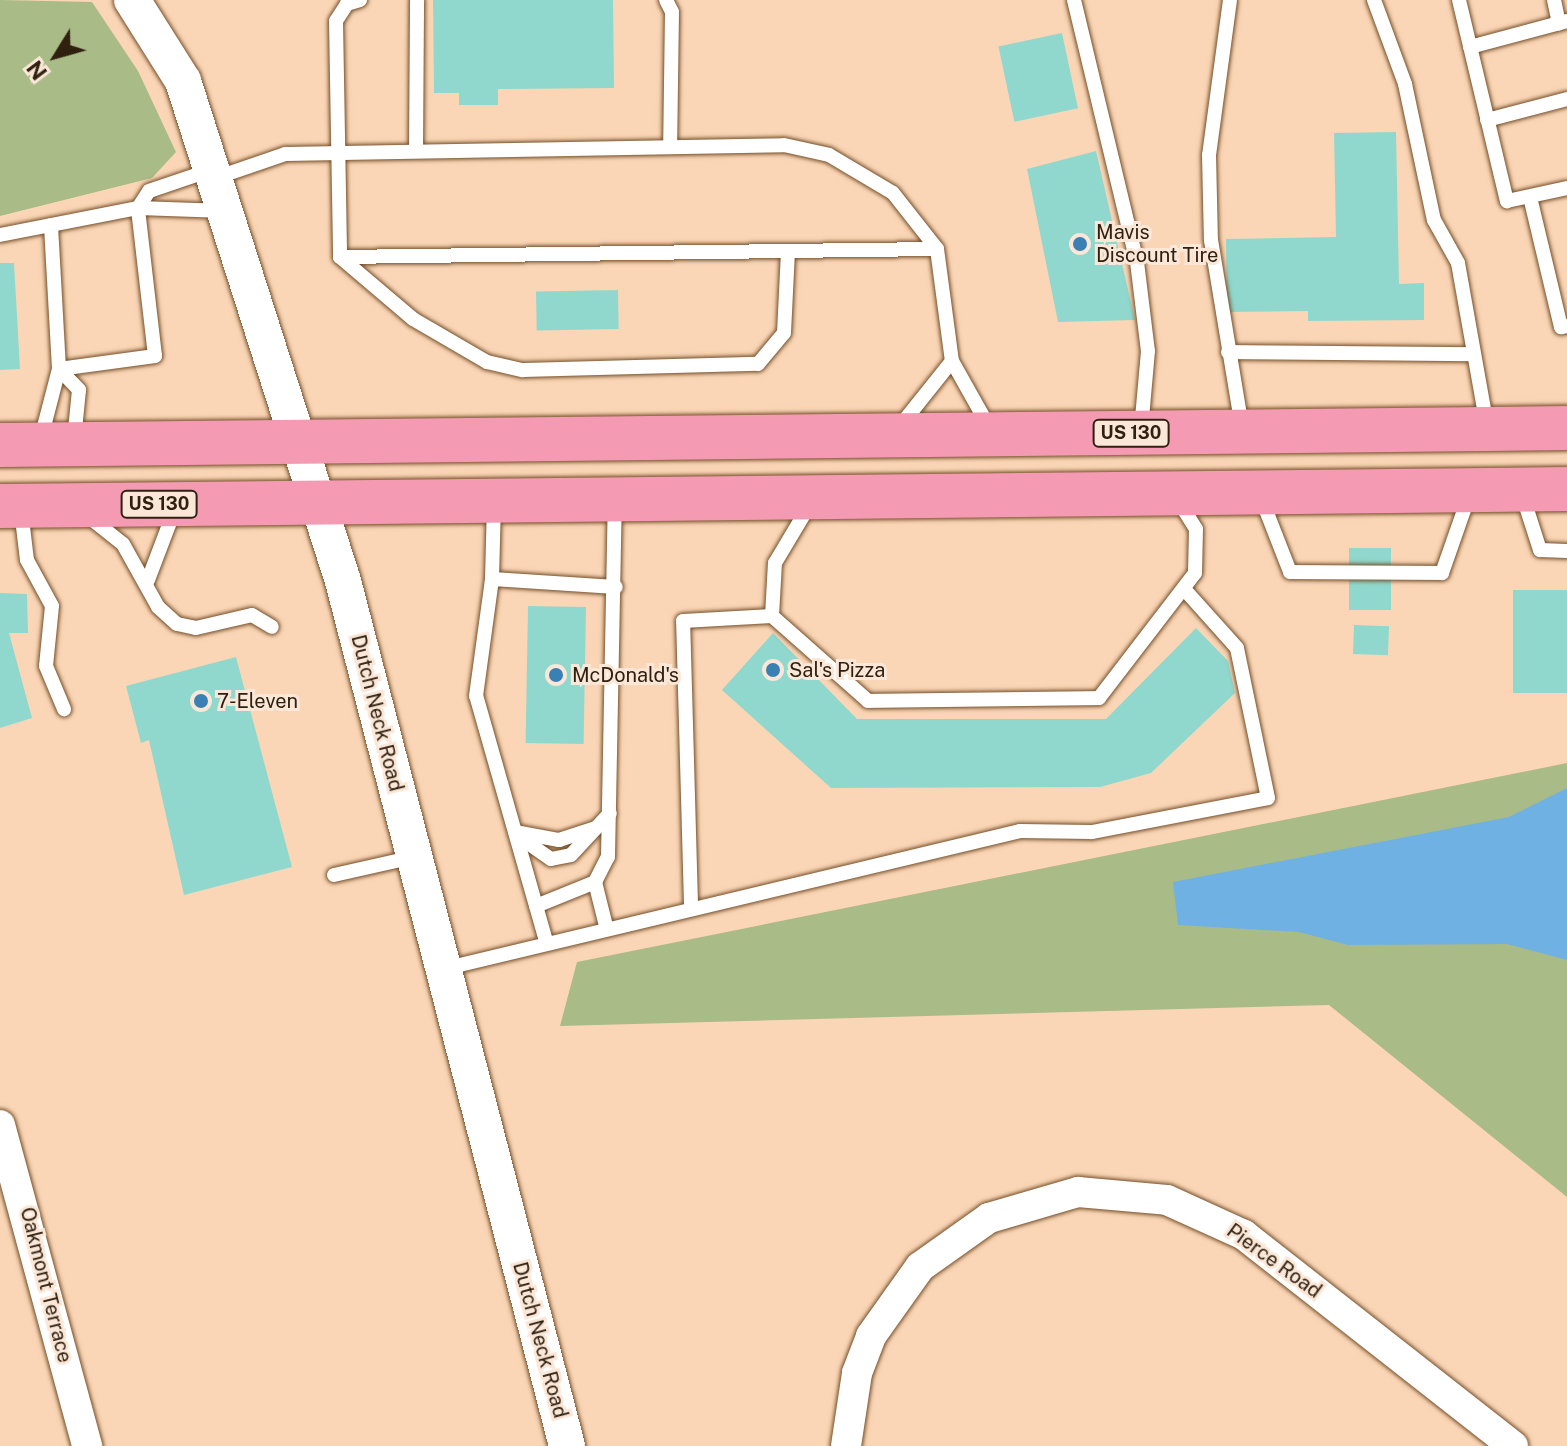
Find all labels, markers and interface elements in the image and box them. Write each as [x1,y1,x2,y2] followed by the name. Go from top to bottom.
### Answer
[16,16,96,96] north arrow
[21,56,52,85] text: N
[1096,220,1218,267] place label: Mavis Discount Tire
[1071,235,1089,253] marker: Mavis Discount Tire
[1091,419,1171,447] road number: US 130
[119,490,199,518] road number: US 130
[346,632,408,794] street label: Dutch Neck Road
[789,658,885,682] place label: Sal's Pizza
[764,661,782,679] marker: Sal's Pizza
[572,663,679,687] place label: McDonald's
[547,666,565,684] marker: McDonald's
[217,689,298,713] place label: 7-Eleven
[192,692,210,710] marker: 7-Eleven
[15,1205,77,1365] street label: Oakmont Terrace
[1222,1219,1326,1303] street label: Pierce Road
[508,1259,572,1421] street label: Dutch Neck Road

